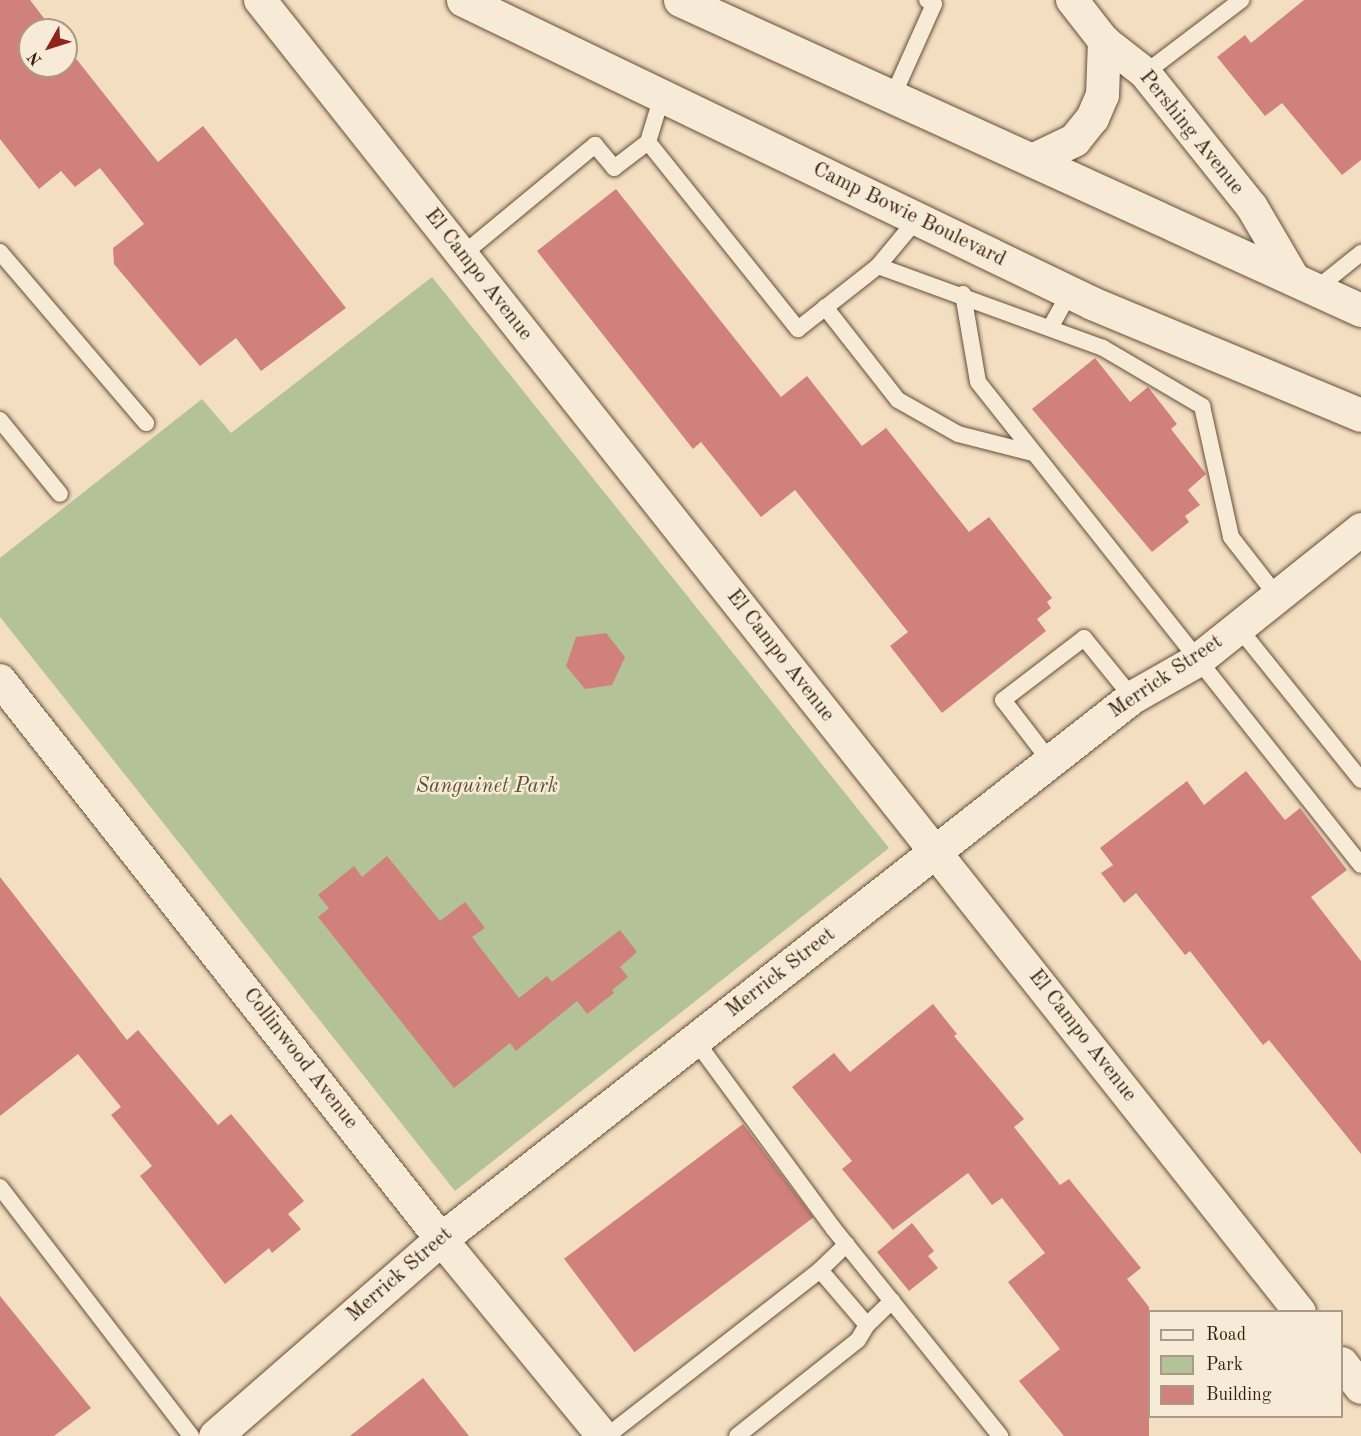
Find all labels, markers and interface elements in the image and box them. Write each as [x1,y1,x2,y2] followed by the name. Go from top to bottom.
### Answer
[18,18,78,78] north arrow
[26,48,46,68] text: N
[1133,66,1249,200] street label: Pershing Avenue
[808,157,1010,273] street label: Camp Bowie Boulevard
[419,204,537,346] street label: El Campo Avenue
[721,585,839,727] street label: El Campo Avenue
[1104,630,1228,724] street label: Merrick Street
[416,774,558,800] park label: Sanguinet Park
[721,923,841,1023] street label: Merrick Street
[1023,965,1141,1107] street label: El Campo Avenue
[237,983,363,1135] street label: Collinwood Avenue
[342,1222,458,1328] street label: Merrick Street
[1148,1310,1343,1418] legend
[1206,1326,1246,1344] text: Road
[1206,1356,1243,1374] text: Park
[1206,1386,1271,1404] text: Building

